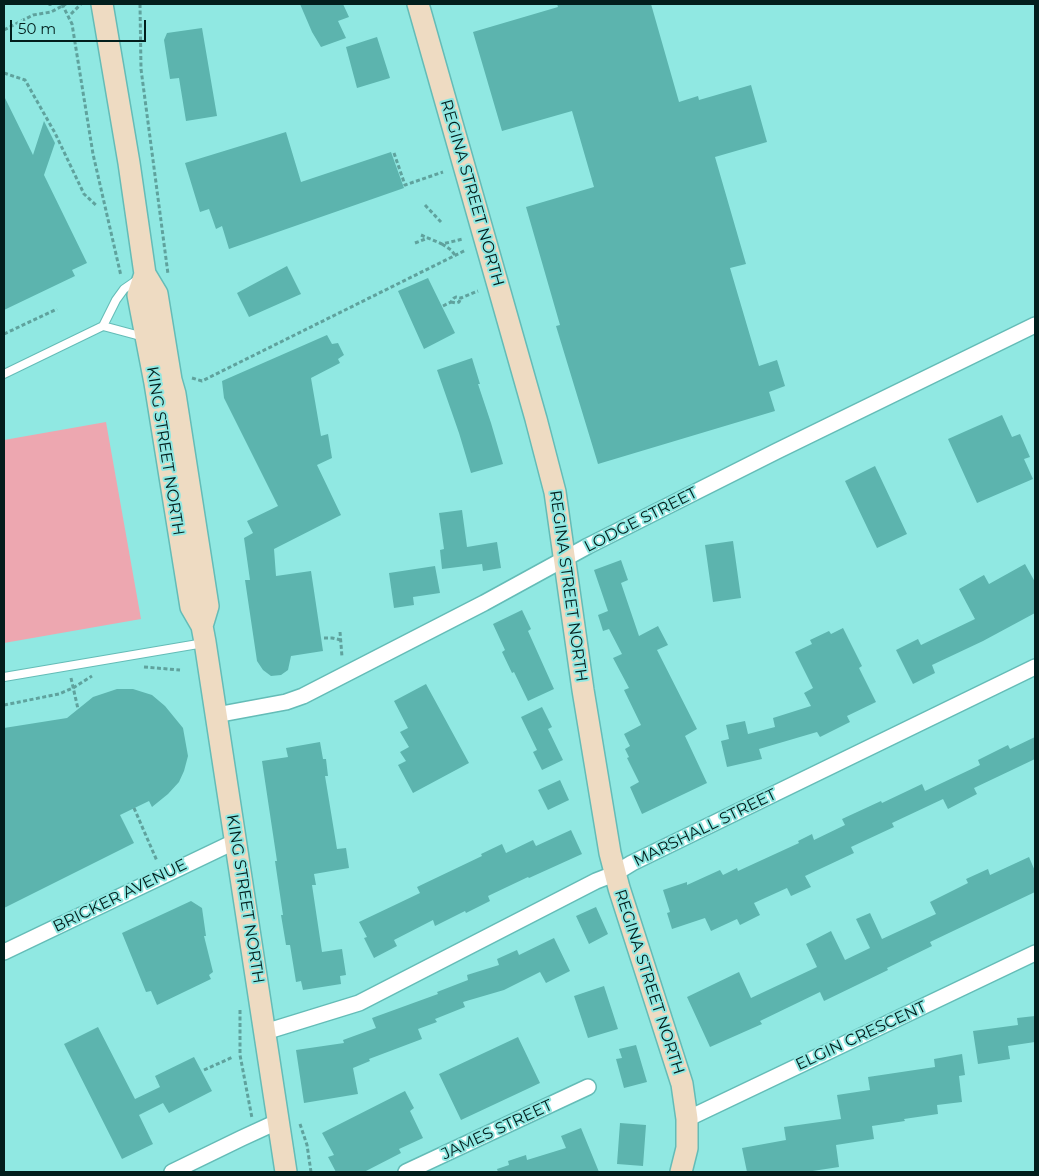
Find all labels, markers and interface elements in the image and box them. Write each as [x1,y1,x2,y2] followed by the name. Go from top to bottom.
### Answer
[12,10,149,42] scale bar
[18,19,56,38] text: 50 m
[436,97,508,289] street label: REGINA STREET NORTH
[142,365,188,537] street label: KING STREET NORTH
[581,483,701,557] street label: LODGE STREET
[545,489,591,683] street label: REGINA STREET NORTH
[630,785,780,871] street label: MARSHALL STREET
[222,813,268,985] street label: KING STREET NORTH
[50,855,190,937] street label: BRICKER AVENUE
[610,887,688,1077] street label: REGINA STREET NORTH
[793,997,929,1075] street label: ELGIN CRESCENT
[438,1096,556,1164] street label: JAMES STREET

